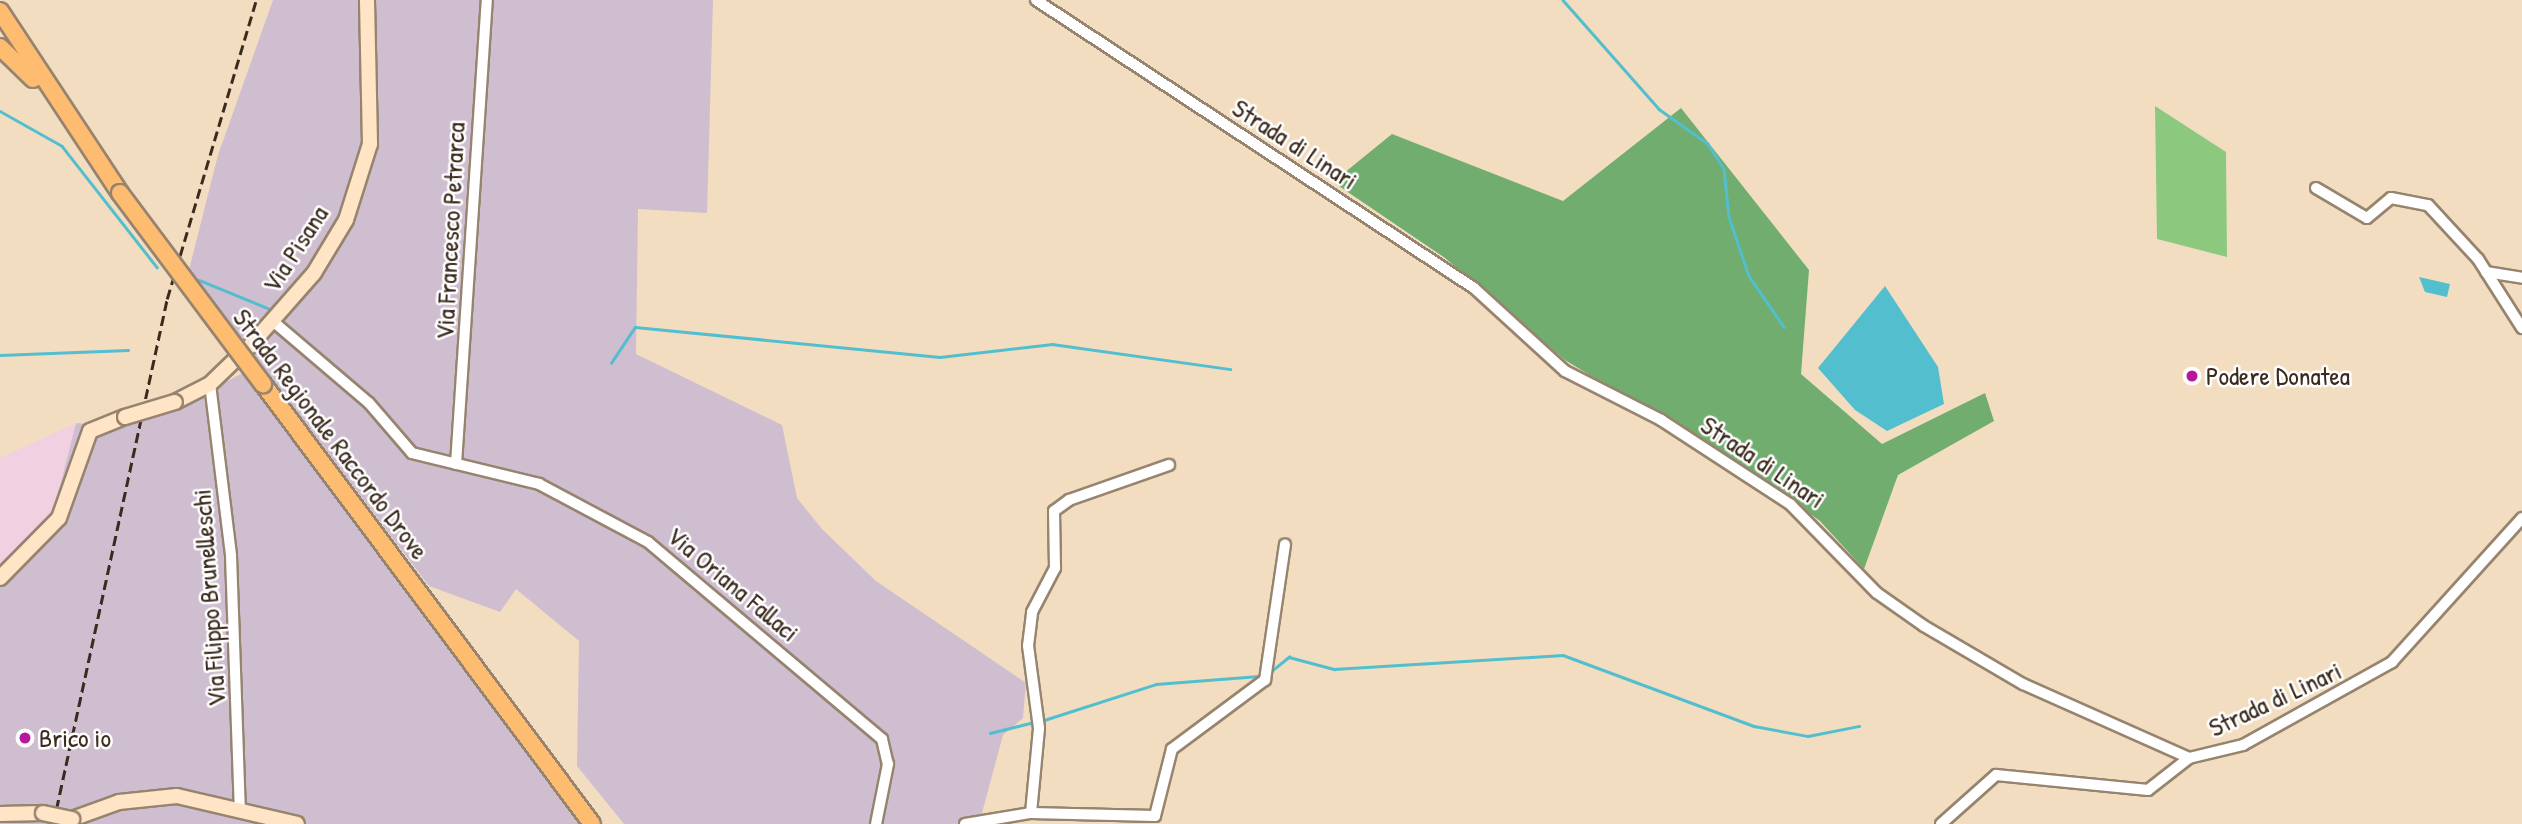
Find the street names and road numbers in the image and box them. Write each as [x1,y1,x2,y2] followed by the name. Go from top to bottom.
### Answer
[1227,92,1363,196] street label: Strada di Linari
[429,122,471,340] street label: Via Francesco Petrarca
[255,200,335,298] street label: Via Pisana
[227,303,435,565] street label: Strada Regionale Raccordo Drove
[1695,409,1831,515] street label: Strada di Linari
[186,488,232,708] street label: Via Filippo Brunelleschi
[661,520,805,648] street label: Via Oriana Fallaci
[2204,655,2346,743] street label: Strada di Linari

